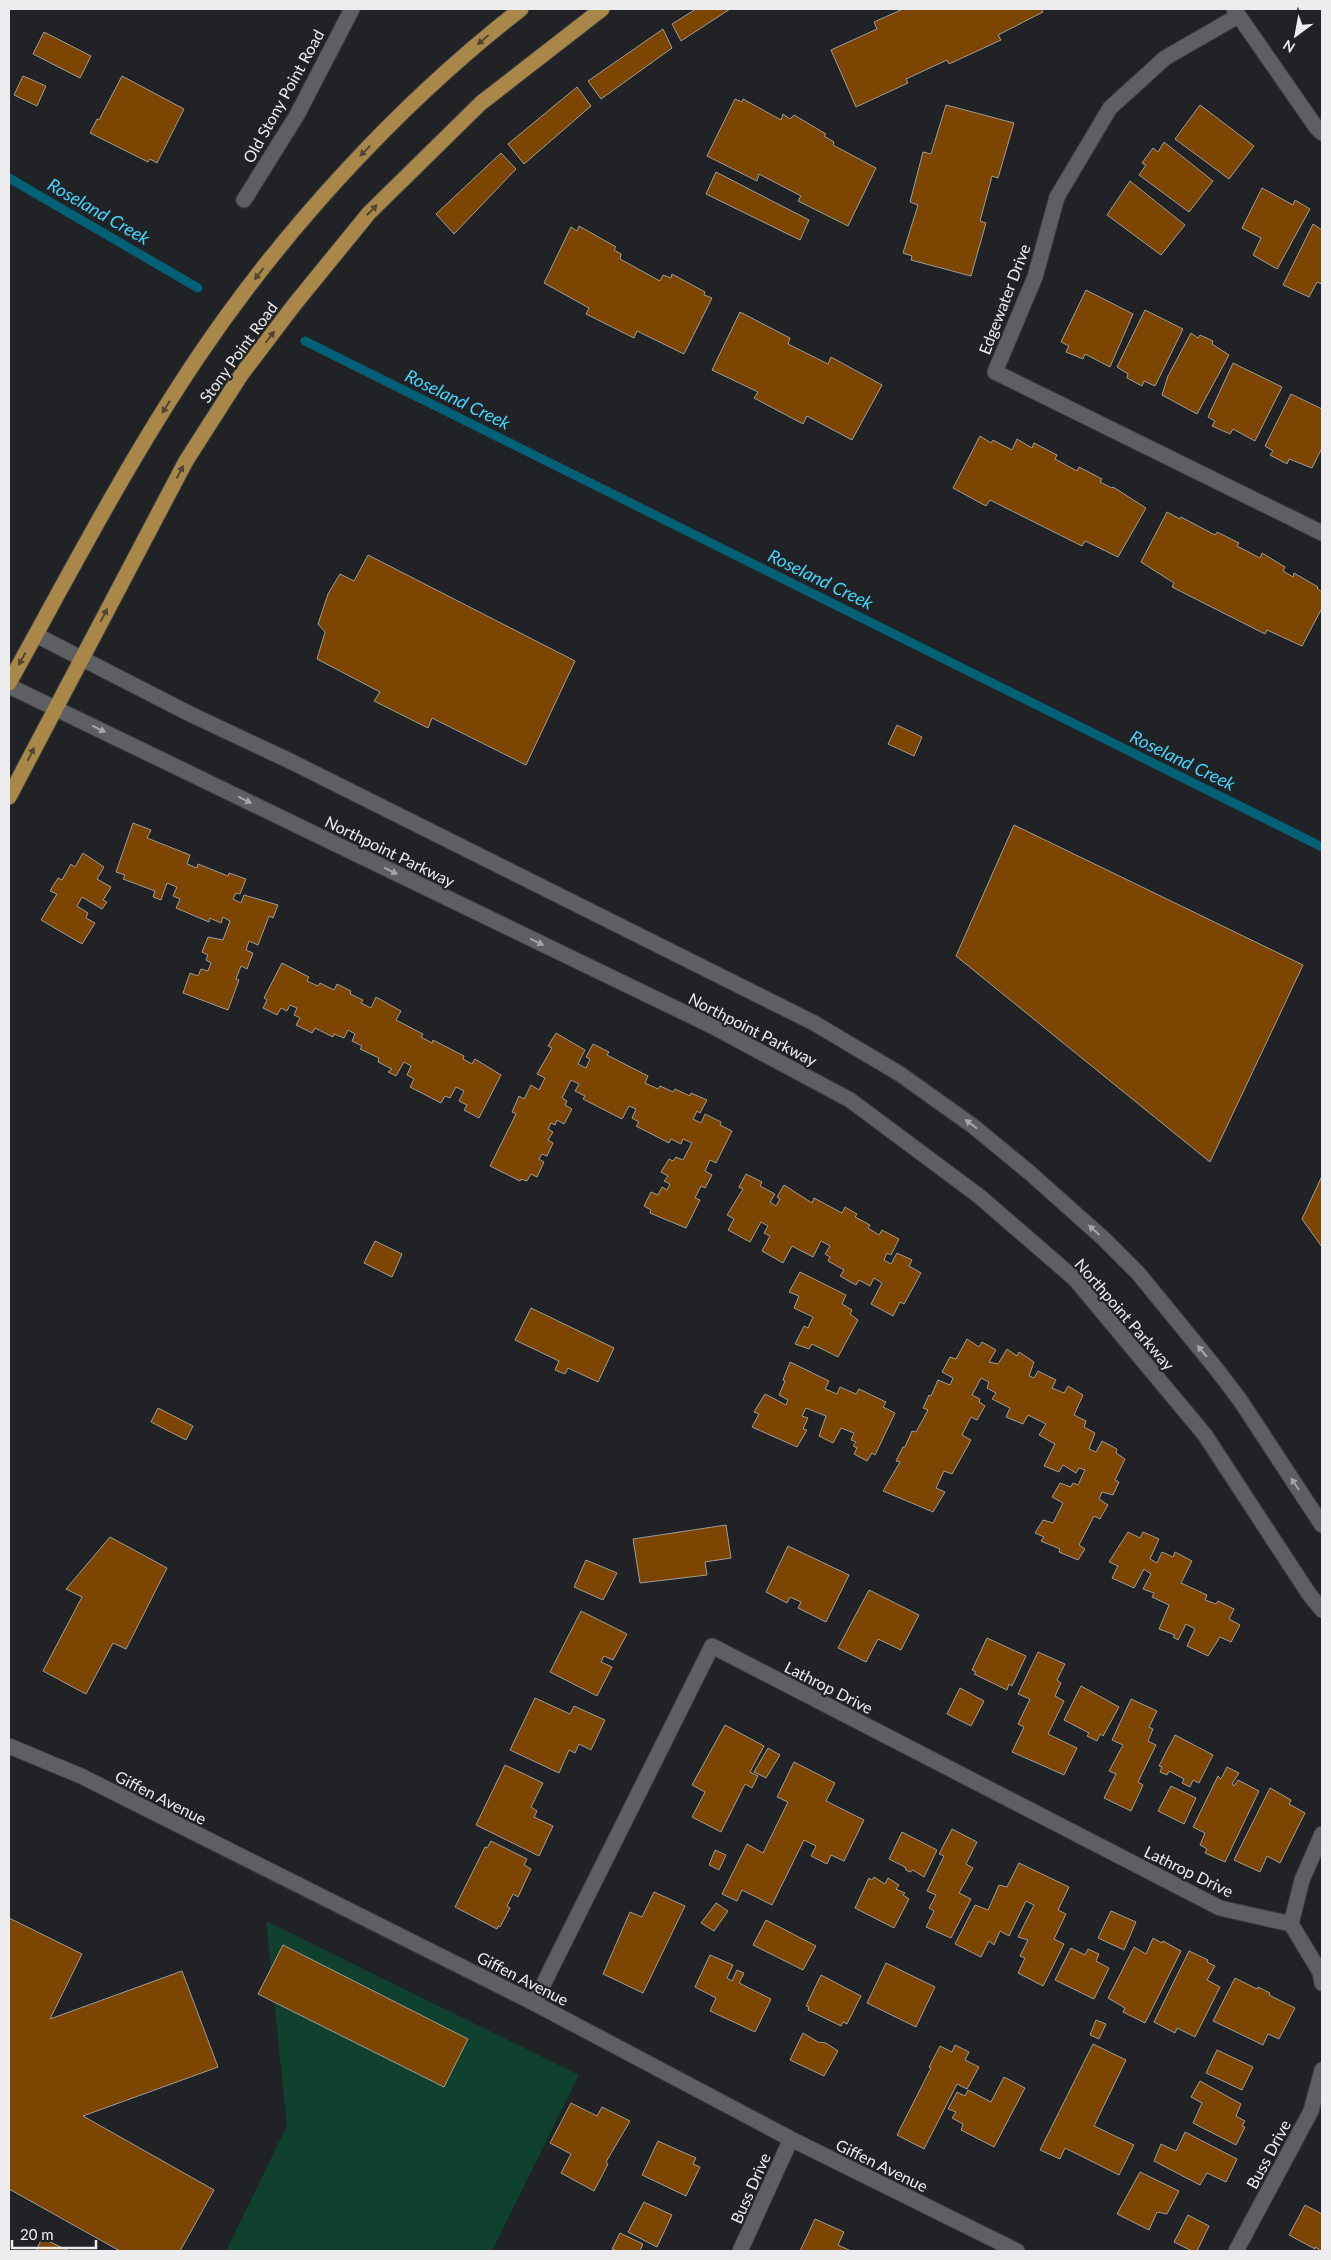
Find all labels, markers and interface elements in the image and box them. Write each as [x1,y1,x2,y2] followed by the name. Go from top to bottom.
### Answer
[1271,10,1321,60] north arrow
[238,26,328,166] street label: Old Stony Point Road
[478,34,490,46] one-way arrow
[1280,36,1298,57] text: N
[359,145,371,157] one-way arrow
[44,173,154,249] water label: Roseland Creek
[366,204,378,216] one-way arrow
[974,241,1034,357] street label: Edgewater Drive
[254,267,265,280] one-way arrow
[195,298,281,406] street label: Stony Point Road
[265,330,275,343] one-way arrow
[402,364,515,434] water label: Roseland Creek
[162,401,171,414] one-way arrow
[176,464,184,479] one-way arrow
[765,544,878,614] water label: Roseland Creek
[100,608,108,622] one-way arrow
[18,652,26,666] one-way arrow
[91,725,106,733] one-way arrow
[1127,725,1240,795] water label: Roseland Creek
[26,746,35,761] one-way arrow
[238,796,252,804] one-way arrow
[322,811,459,891] street label: Northpoint Parkway
[384,867,398,875] one-way arrow
[530,938,544,946] one-way arrow
[686,988,821,1070] street label: Northpoint Parkway
[964,1120,977,1130] one-way arrow
[1088,1224,1100,1236] one-way arrow
[1071,1254,1179,1374] street label: Northpoint Parkway
[1197,1345,1208,1357] one-way arrow
[1291,1477,1300,1491] one-way arrow
[782,1657,876,1717] street label: Lathrop Drive
[112,1766,210,1828] street label: Giffen Avenue
[1141,1841,1237,1901] street label: Lathrop Drive
[474,1947,572,2009] street label: Giffen Avenue
[1242,2116,1294,2192] street label: Buss Drive
[833,2135,931,2195] street label: Giffen Avenue
[726,2150,774,2226] street label: Buss Drive
[12,2218,96,2250] scale bar
[20,2225,54,2243] text: 20 m

